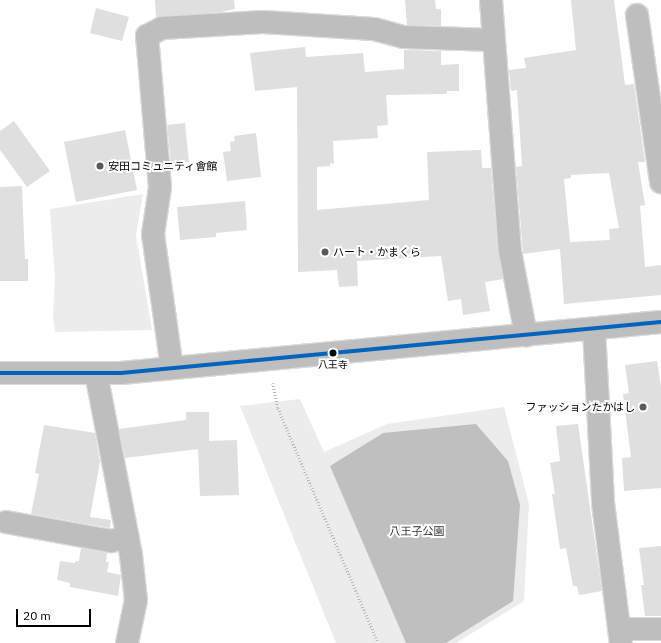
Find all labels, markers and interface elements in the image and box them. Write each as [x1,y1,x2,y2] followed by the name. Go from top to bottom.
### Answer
[108,159,218,173] place label: 安田コミュニティ會館
[95,161,105,171] marker: 安田コミュニティ會館
[333,245,421,259] place label: ハート・かまくら
[320,247,330,257] marker: ハート・かまくら
[328,348,338,358] marker: 八王寺
[318,359,348,371] place label: 八王寺
[525,400,635,414] place label: ファッションたかはし
[638,402,648,412] marker: ファッションたかはし
[390,524,444,538] park label: 八王子公園
[18,601,93,627] scale bar
[23,608,51,623] text: 20 m

